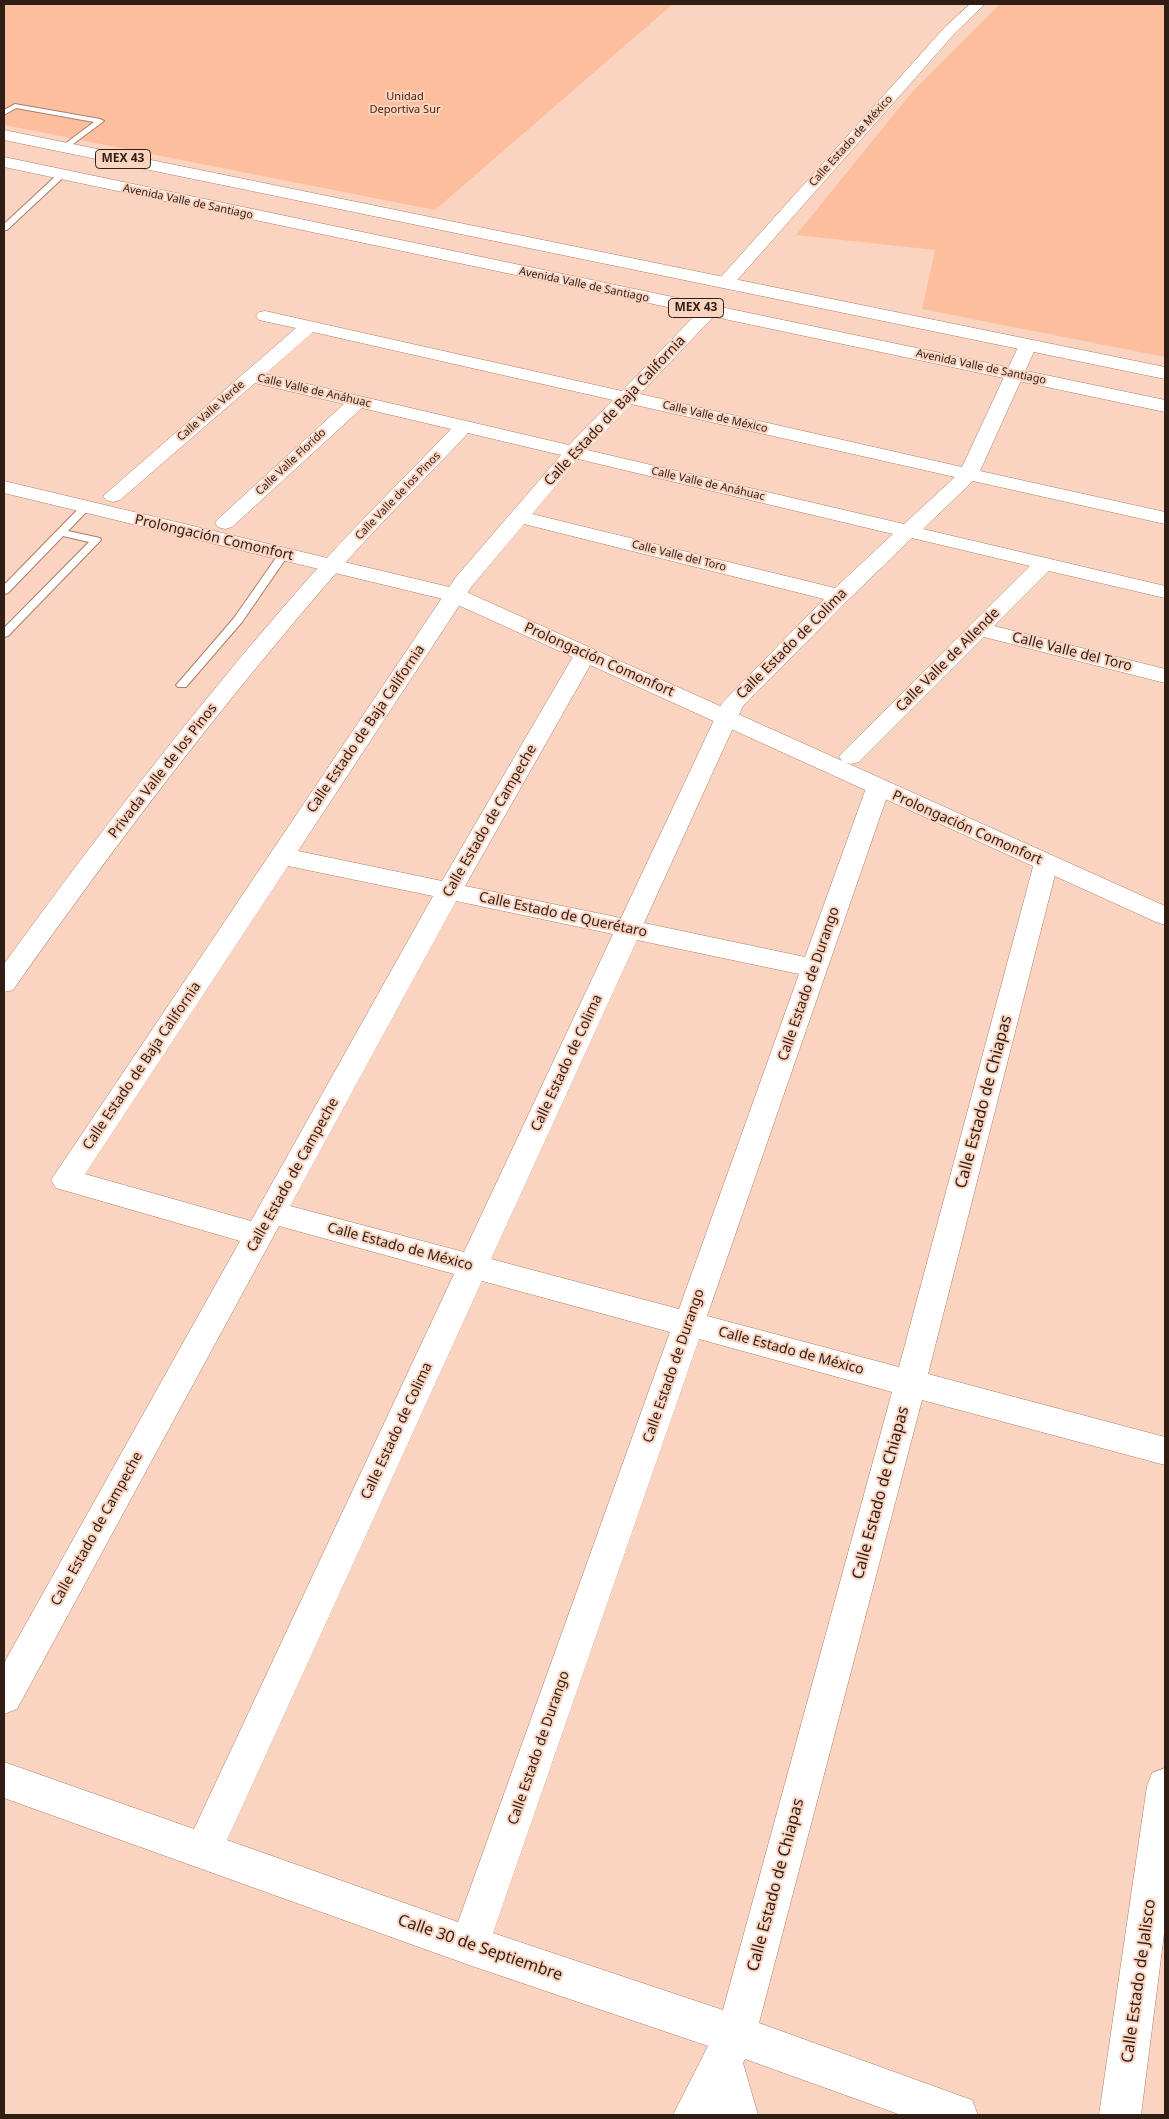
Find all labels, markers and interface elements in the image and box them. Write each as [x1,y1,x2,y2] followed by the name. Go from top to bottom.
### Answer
[369,90,441,116] park label: Unidad Deportiva Sur
[807,93,895,189] street label: Calle Estado de México
[96,150,150,168] road number: MEX 43
[122,182,254,222] street label: Avenida Valle de Santiago
[518,265,650,305] street label: Avenida Valle de Santiago
[668,298,724,318] road number: MEX 43
[541,333,689,489] street label: Calle Estado de Baja California
[915,347,1047,387] street label: Avenida Valle de Santiago
[256,372,372,410] street label: Calle Valle de Anáhuac
[175,378,247,444] street label: Calle Valle Verde
[661,398,769,436] street label: Calle Valle de México
[253,426,329,498] street label: Calle Valle Florido
[353,449,443,543] street label: Calle Valle de los Pinos
[650,465,766,503] street label: Calle Valle de Anáhuac
[133,512,295,564] street label: Prolongación Comonfort
[630,538,728,574] street label: Calle Valle del Toro
[733,585,851,703] street label: Calle Estado de Colima
[893,605,1003,715] street label: Calle Valle de Allende
[521,619,677,701] street label: Prolongación Comonfort
[1010,629,1134,675] street label: Calle Valle del Toro
[303,642,429,816] street label: Calle Estado de Baja California
[105,700,221,842] street label: Privada Valle de los Pinos
[439,742,541,900] street label: Calle Estado de Campeche
[889,787,1045,869] street label: Prolongación Comonfort
[477,889,649,941] street label: Calle Estado de Querétaro
[775,905,843,1063] street label: Calle Estado de Durango
[79,979,205,1153] street label: Calle Estado de Baja California
[528,992,606,1134] street label: Calle Estado de Colima
[952,1013,1016,1191] street label: Calle Estado de Chiapas
[244,1095,342,1255] street label: Calle Estado de Campeche
[325,1219,475,1275] street label: Calle Estado de México
[640,1287,708,1445] street label: Calle Estado de Durango
[716,1323,866,1379] street label: Calle Estado de México
[358,1360,436,1502] street label: Calle Estado de Colima
[849,1404,913,1582] street label: Calle Estado de Chiapas
[48,1449,146,1609] street label: Calle Estado de Campeche
[505,1669,573,1827] street label: Calle Estado de Durango
[744,1796,808,1974] street label: Calle Estado de Chiapas
[1118,1898,1160,2064] street label: Calle Estado de Jalisco
[395,1911,565,1985] street label: Calle 30 de Septiembre

